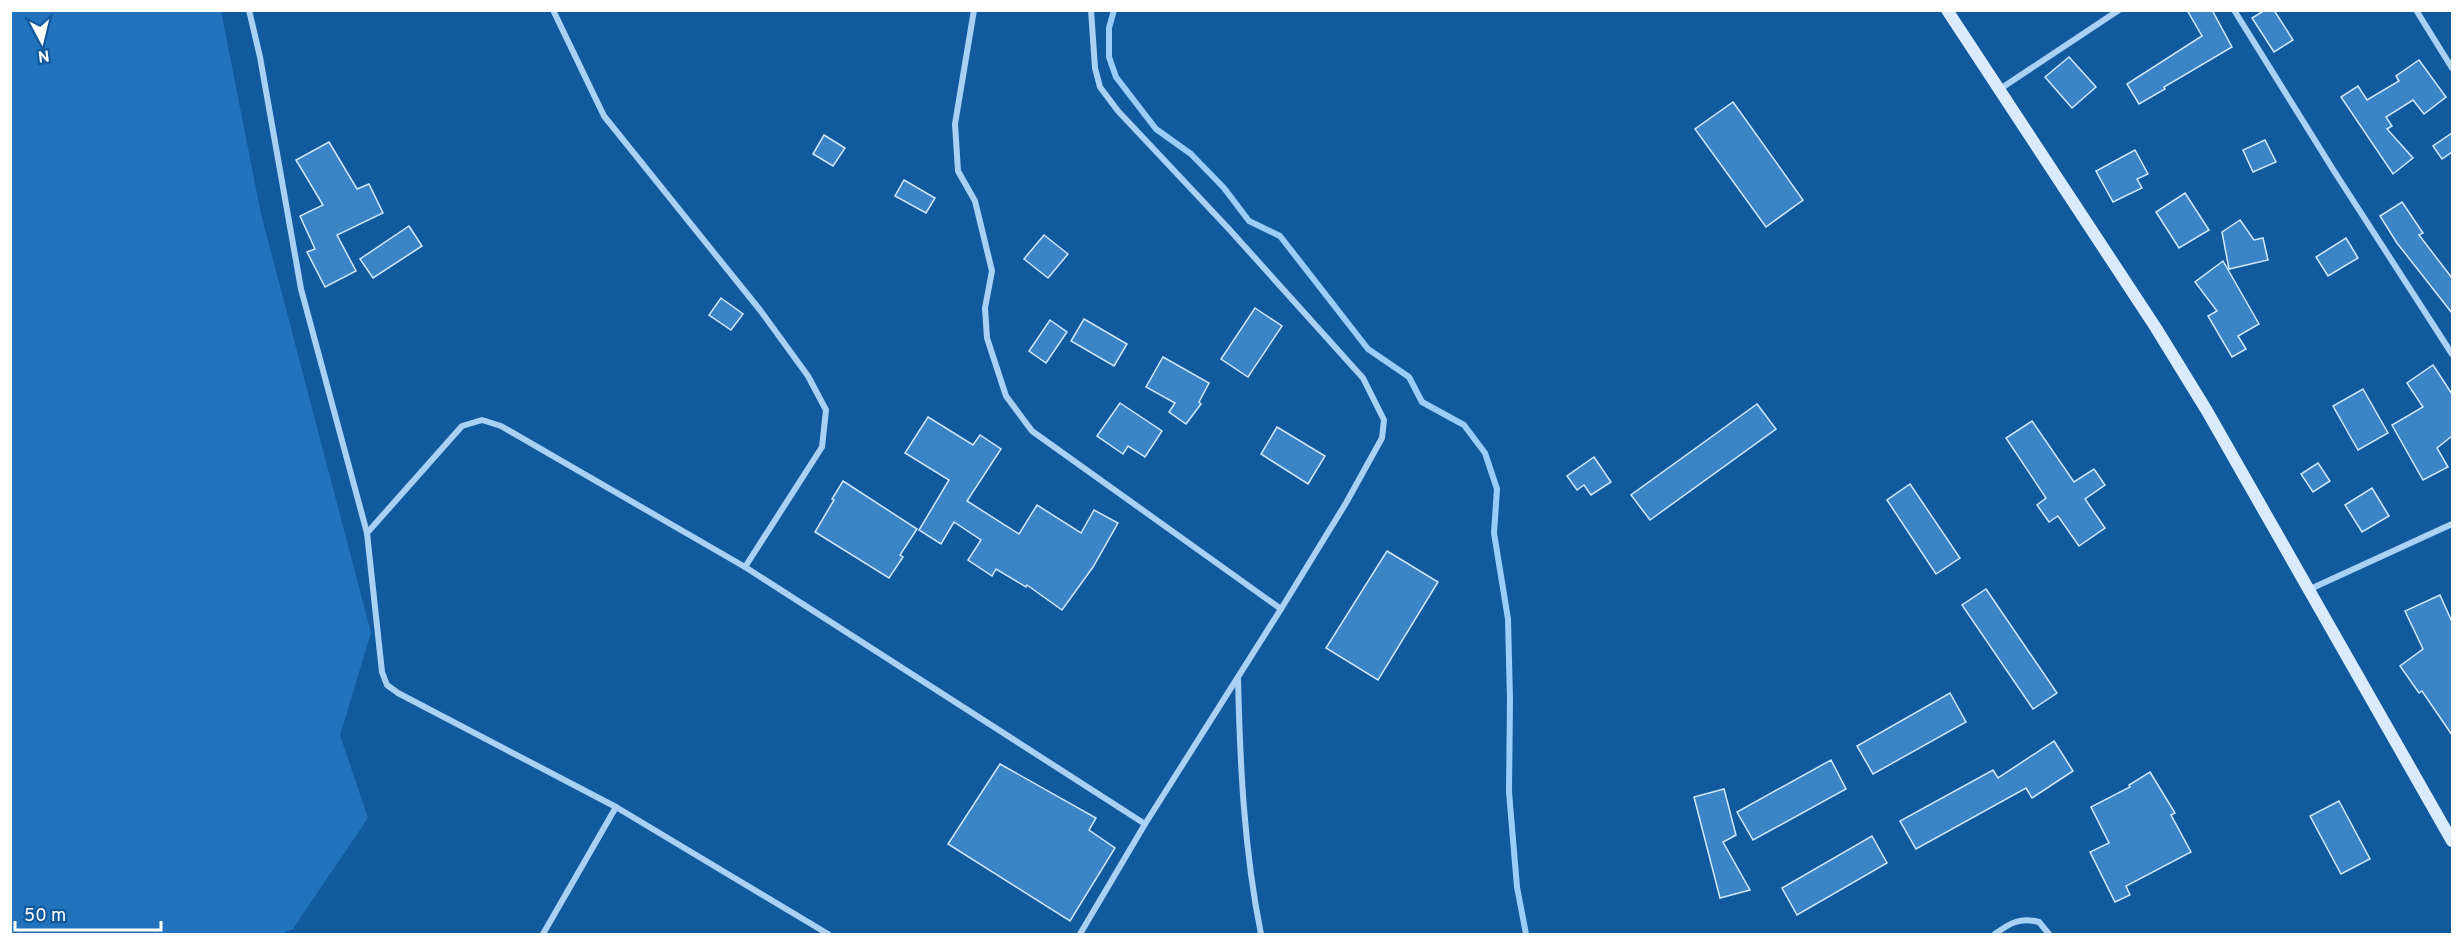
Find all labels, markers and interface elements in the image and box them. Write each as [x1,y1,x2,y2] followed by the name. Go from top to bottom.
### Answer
[12,12,72,72] north arrow
[37,44,51,66] text: N
[15,894,160,932] scale bar
[24,905,66,928] text: 50 m

